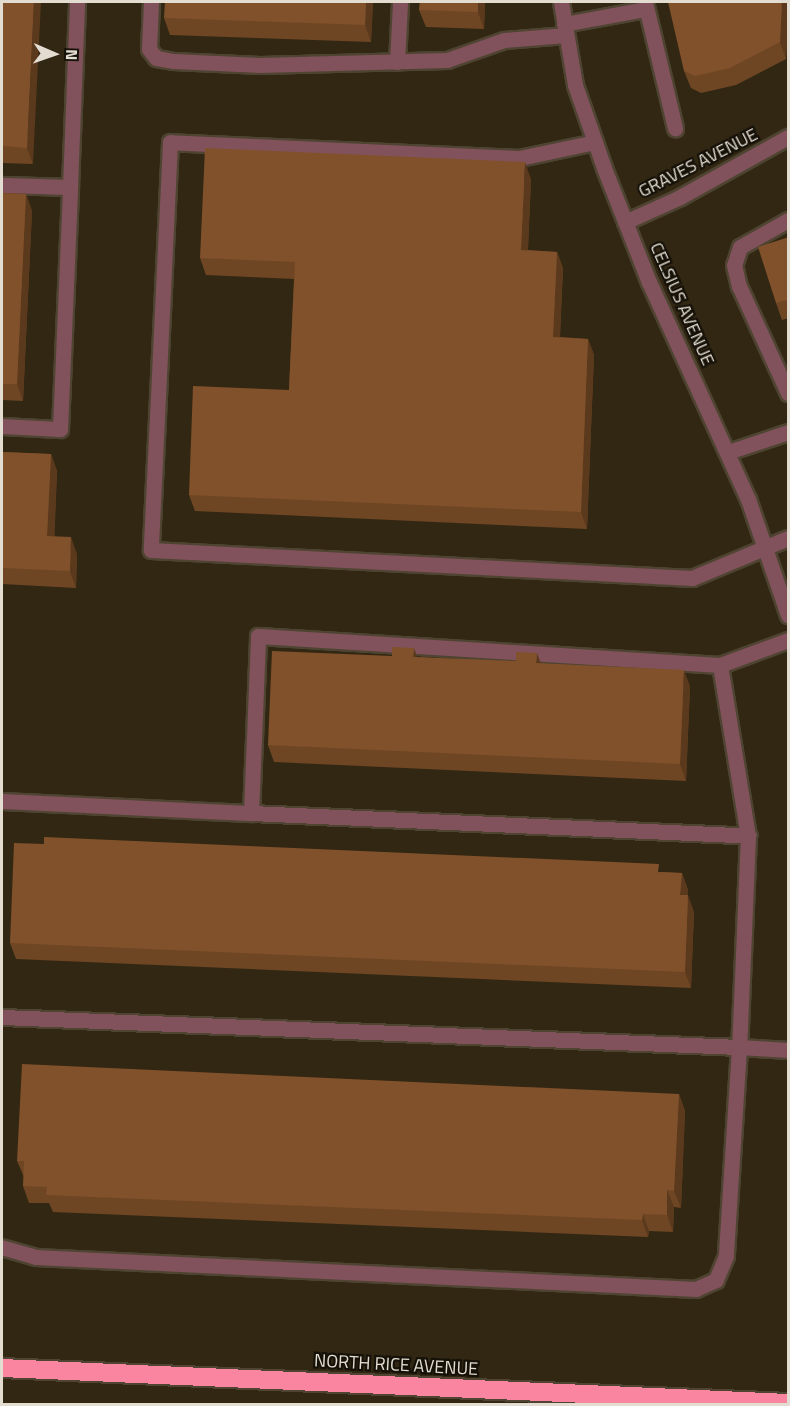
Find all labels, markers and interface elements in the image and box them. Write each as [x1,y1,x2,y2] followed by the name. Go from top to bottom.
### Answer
[24,24,84,84] north arrow
[60,49,84,61] text: N
[635,124,761,202] street label: GRAVES AVENUE
[645,239,719,369] street label: CELSIUS AVENUE
[313,1350,479,1380] street label: NORTH RICE AVENUE

